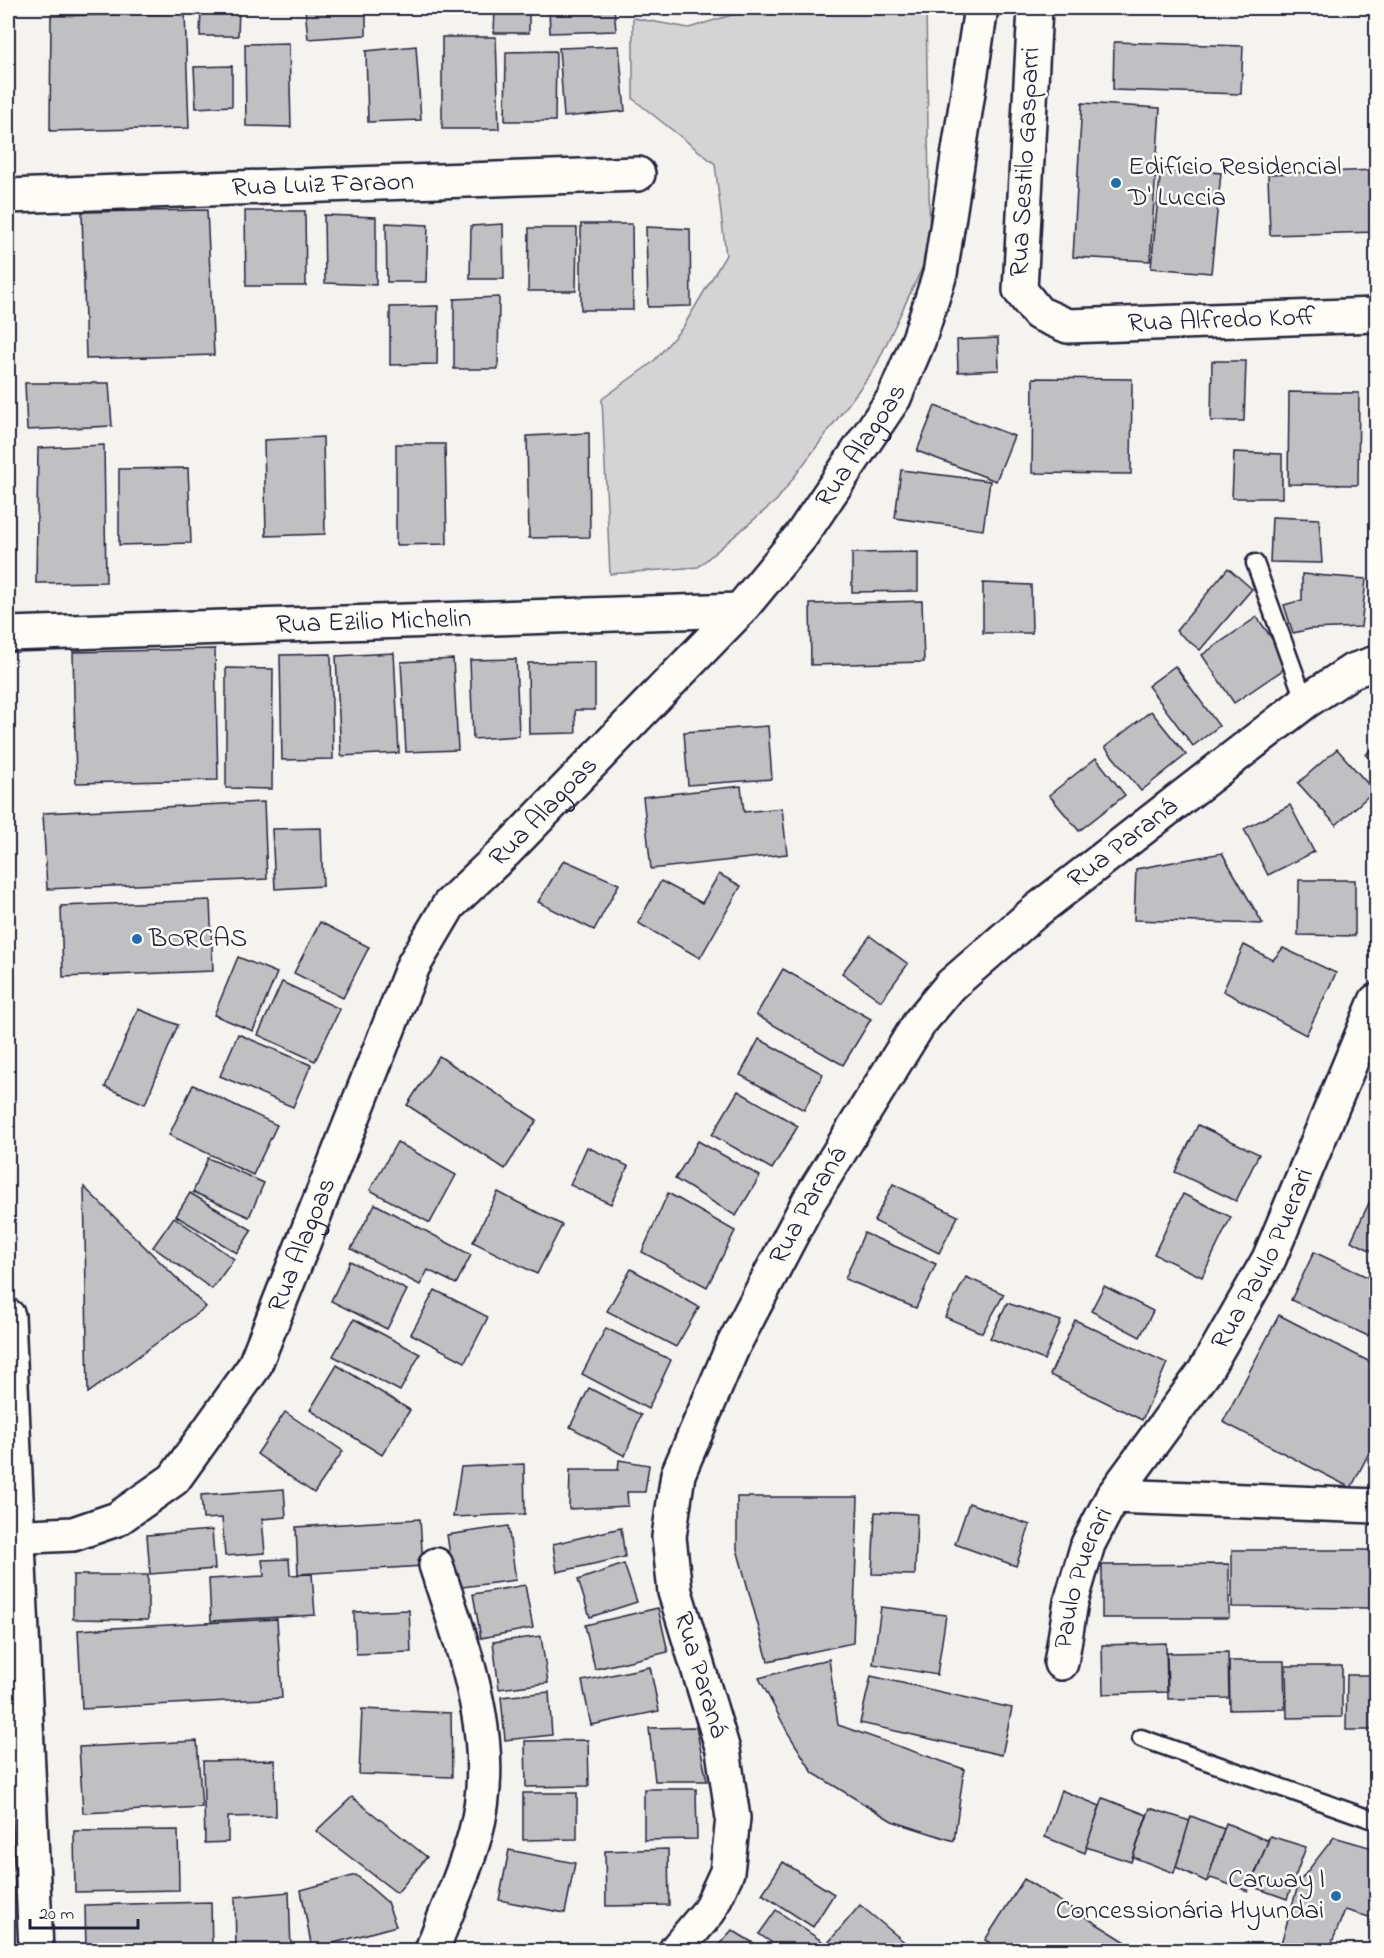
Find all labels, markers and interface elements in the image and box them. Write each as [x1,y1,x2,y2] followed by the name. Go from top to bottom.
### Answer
[1001,46,1051,278] street label: Rua Sestilo Gasparri
[1127,148,1342,218] place label: Edifício Residencial D' Luccia
[231,162,415,208] street label: Rua Luiz Faraon
[1109,176,1123,190] marker: Edifício Residencial D' Luccia
[1127,298,1317,343] street label: Rua Alfredo Koff
[806,378,917,516] street label: Rua Alagoas
[276,599,472,645] street label: Rua Ezilio Michelin
[481,747,607,877] street label: Rua Alagoas
[1060,788,1187,899] street label: Rua Paraná
[148,920,247,959] place label: BORCAS
[130,932,144,946] marker: BORCAS
[760,1139,858,1271] street label: Rua Paraná
[1201,1162,1324,1357] street label: Rua Paulo Puerari
[258,1172,347,1318] street label: Rua Alagoas
[1044,1500,1123,1652] street label: Paulo Puerari
[662,1607,738,1743] street label: Rua Paraná
[1056,1861,1324,1931] place label: Carway | Concessionária Hyundai
[1329,1889,1343,1903] marker: Carway | Concessionária Hyundai
[30,1892,138,1930] scale bar
[39,1902,74,1928] text: 20 m

